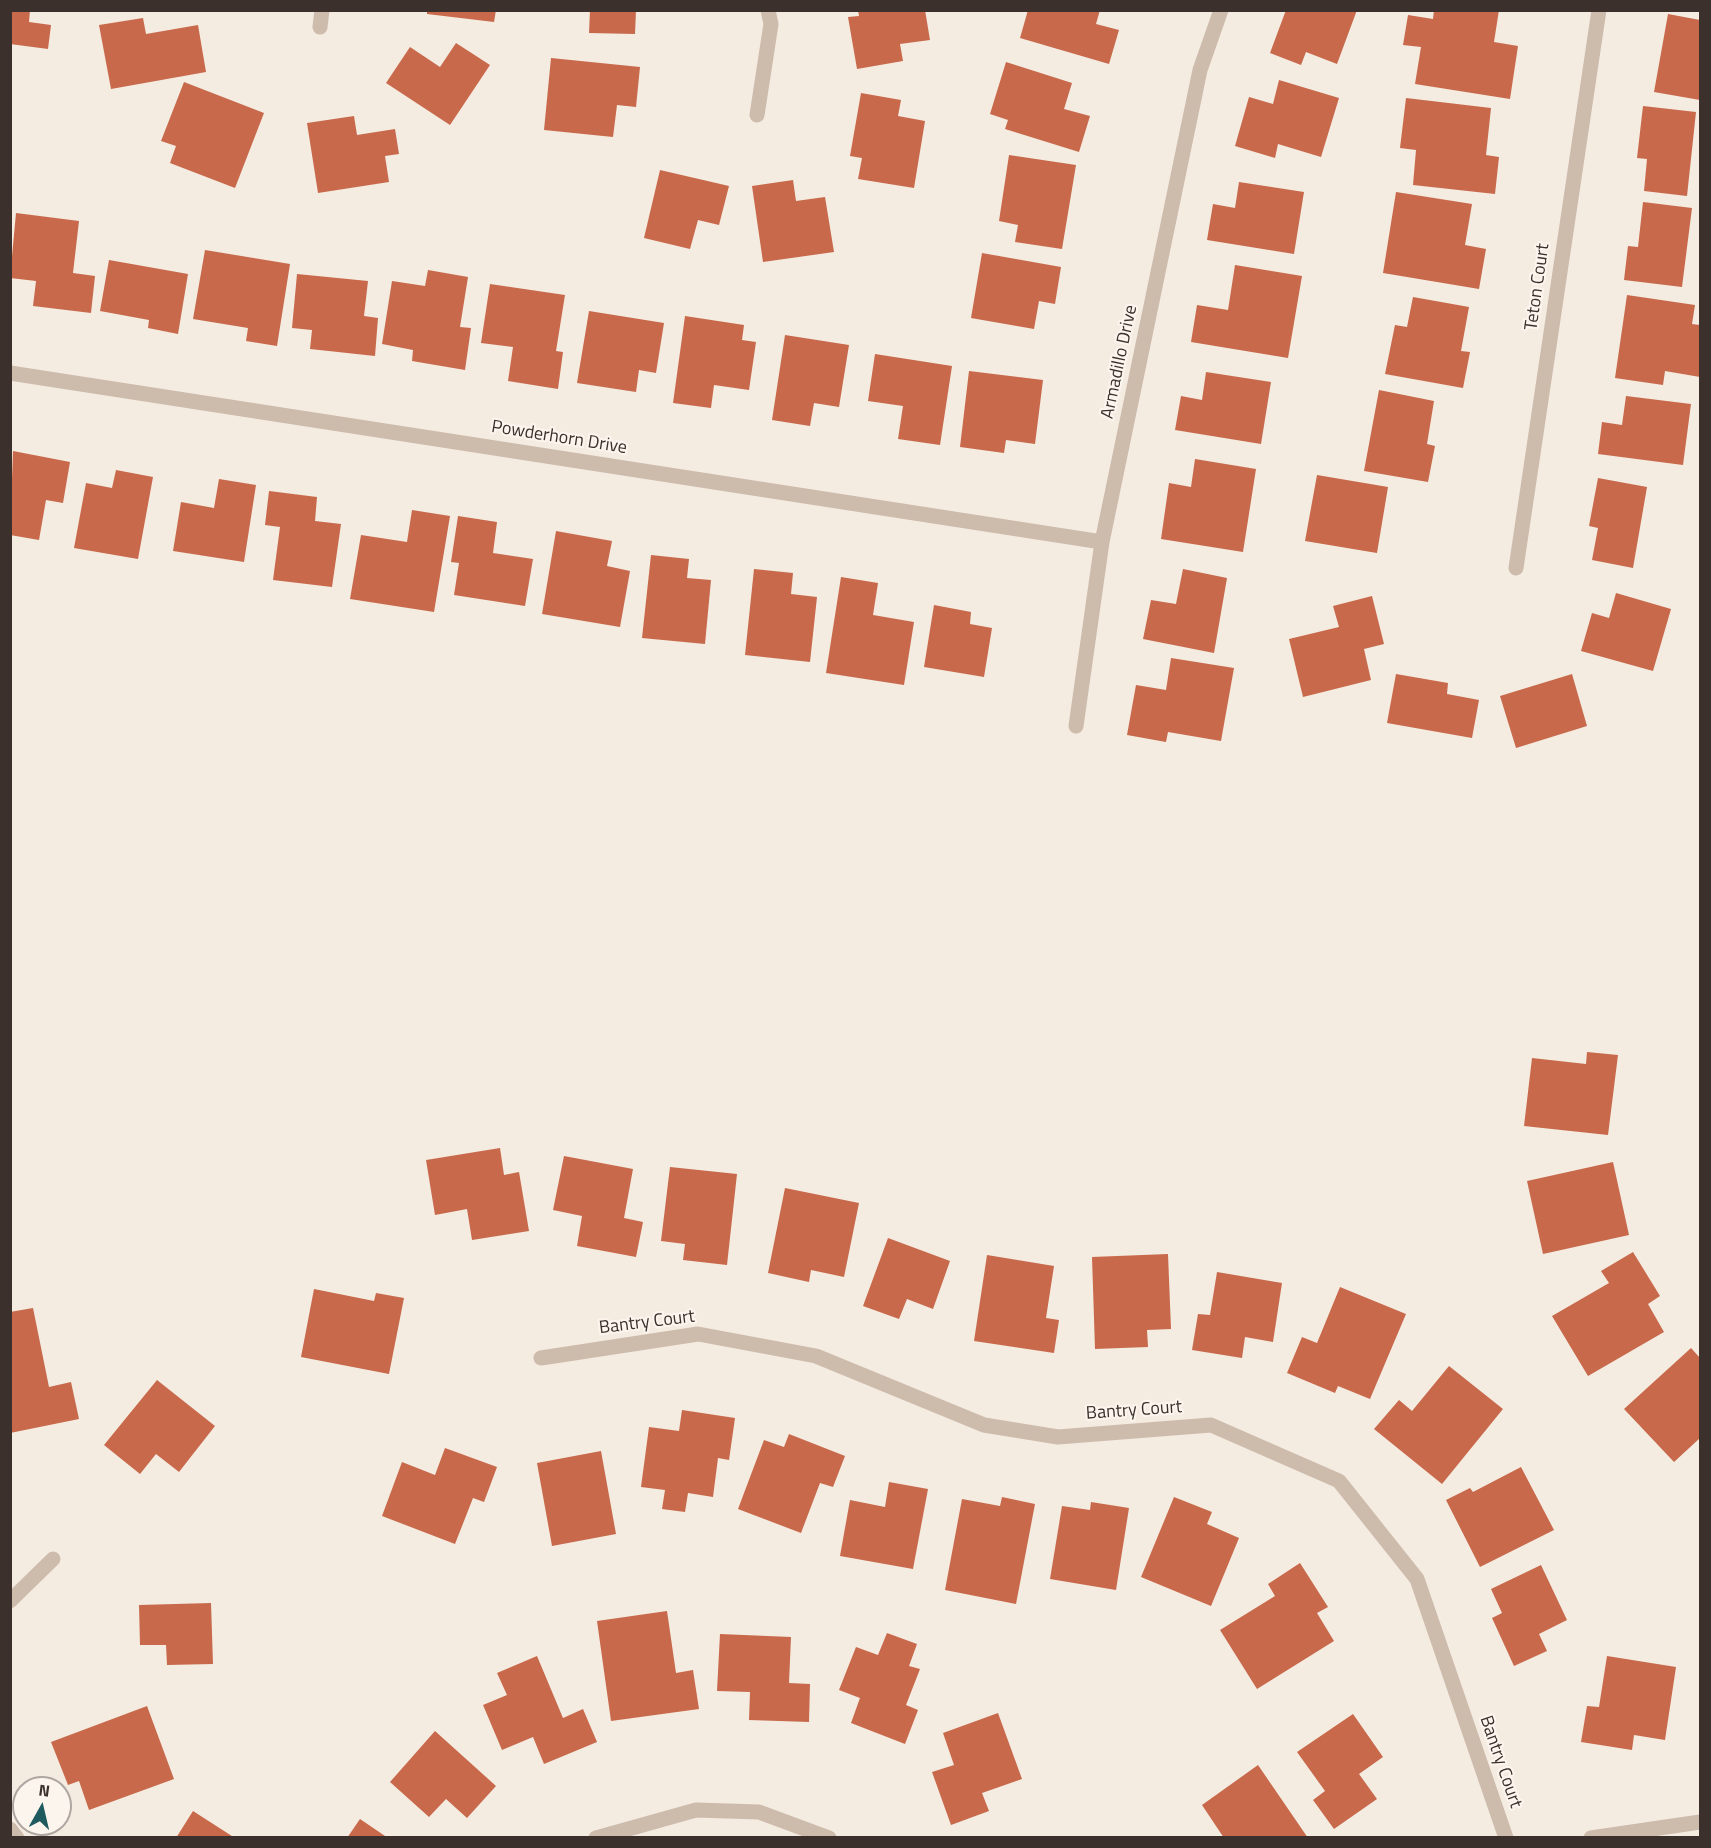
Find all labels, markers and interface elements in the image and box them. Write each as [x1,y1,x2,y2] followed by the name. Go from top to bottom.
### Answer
[1521,242,1555,332] street label: Teton Court
[1097,303,1143,421] street label: Armadillo Drive
[490,417,628,459] street label: Powderhorn Drive
[598,1306,696,1340] street label: Bantry Court
[1085,1397,1183,1425] street label: Bantry Court
[1474,1713,1526,1811] street label: Bantry Court
[12,1776,72,1836] north arrow
[37,1778,51,1803] text: N

